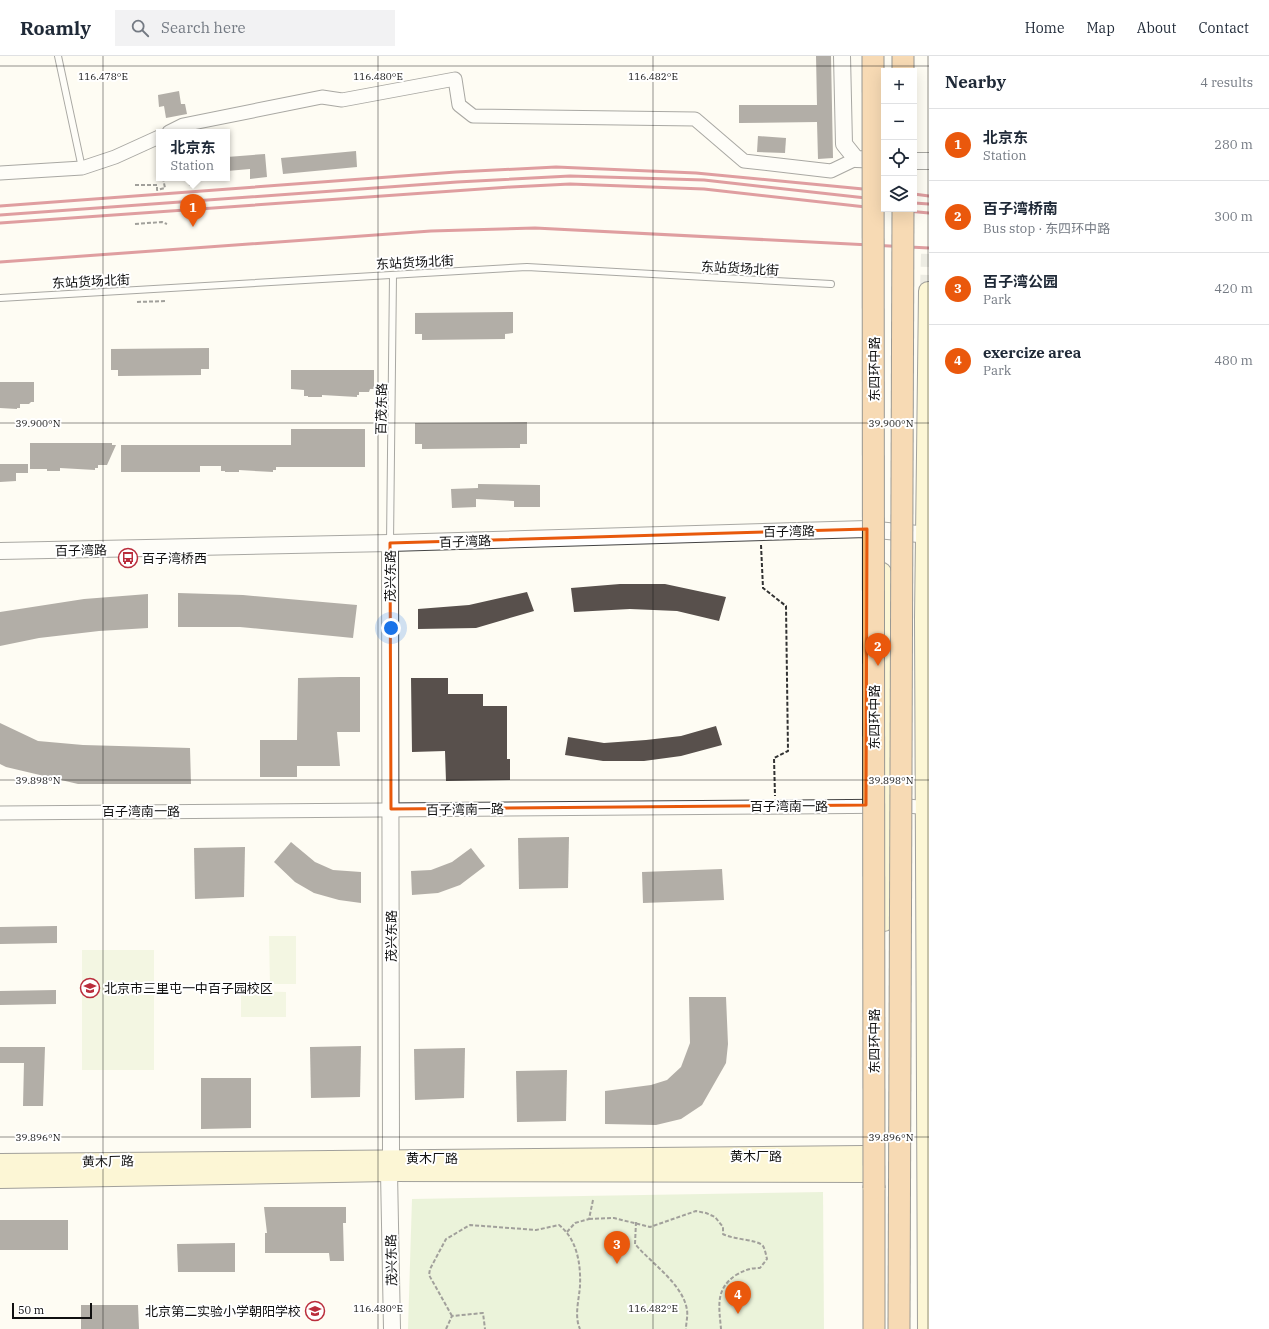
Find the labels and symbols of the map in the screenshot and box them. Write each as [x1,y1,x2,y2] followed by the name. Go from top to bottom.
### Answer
[78,70,128,83] text: 116.478°E
[353,70,403,83] text: 116.480°E
[628,70,678,83] text: 116.482°E
[180,194,206,227] pin: 1
[376,252,454,273] street label: 东站货场北街
[701,258,779,279] street label: 东站货场北街
[52,271,130,292] street label: 东站货场北街
[866,336,883,402] street label: 东四环中路
[373,383,390,435] street label: 百茂东路
[15,417,61,430] text: 39.900°N
[868,417,914,430] text: 39.900°N
[763,523,815,540] street label: 百子湾路
[439,532,491,551] street label: 百子湾路
[55,542,107,559] street label: 百子湾路
[117,547,139,569] bus stop icon: 百子湾桥西
[142,550,207,567] place label: 百子湾桥西
[382,550,399,602] street label: 茂兴东路
[381,618,401,638] your location
[865,633,891,666] pin: 2
[866,684,883,750] street label: 东四环中路
[15,774,61,787] text: 39.898°N
[868,774,914,787] text: 39.898°N
[750,798,828,815] street label: 百子湾南一路
[426,800,504,819] street label: 百子湾南一路
[102,803,180,820] street label: 百子湾南一路
[383,910,400,962] street label: 茂兴东路
[79,977,101,999] school or university icon: 北京市三里屯一中百子园校区
[104,980,273,997] place label: 北京市三里屯一中百子园校区
[866,1008,883,1074] street label: 东四环中路
[15,1131,61,1144] text: 39.896°N
[868,1131,914,1144] text: 39.896°N
[730,1148,782,1165] street label: 黄木厂路
[406,1150,458,1167] street label: 黄木厂路
[82,1153,134,1170] street label: 黄木厂路
[604,1231,630,1264] pin: 3
[383,1234,400,1286] street label: 茂兴东路
[725,1281,751,1314] pin: 4
[304,1300,326,1322] school or university icon: 北京第二实验小学朝阳学校
[12,1301,92,1320] scale bar
[353,1302,403,1315] text: 116.480°E
[628,1302,678,1315] text: 116.482°E
[145,1303,301,1320] place label: 北京第二实验小学朝阳学校

